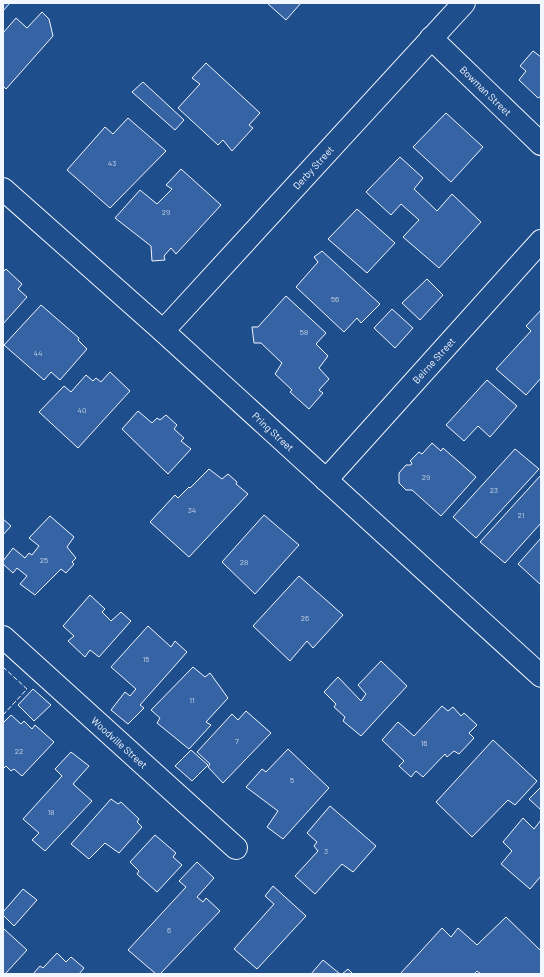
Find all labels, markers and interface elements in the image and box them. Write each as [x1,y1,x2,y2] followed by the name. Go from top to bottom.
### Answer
[457,63,514,119] street label: Bowman Street
[290,143,336,192] street label: Derby Street
[108,158,116,168] house number: 43
[162,207,170,217] house number: 29
[331,294,339,304] house number: 56
[300,327,308,337] house number: 58
[410,335,458,386] street label: Beirne Street
[34,348,42,358] house number: 44
[78,405,86,415] house number: 40
[250,409,297,454] street label: Pring Street
[422,472,430,482] house number: 29
[490,485,498,495] house number: 23
[188,505,196,515] house number: 34
[518,510,525,520] house number: 21
[40,555,48,565] house number: 25
[240,557,248,567] house number: 28
[301,613,309,623] house number: 26
[143,654,149,664] house number: 15
[189,695,195,705] house number: 11
[89,714,150,771] street label: Woodville Street
[235,736,239,746] house number: 7
[421,738,427,748] house number: 16
[15,746,23,756] house number: 22
[290,775,294,785] house number: 5
[48,807,54,817] house number: 18
[324,846,328,856] house number: 3
[167,925,171,935] house number: 6

